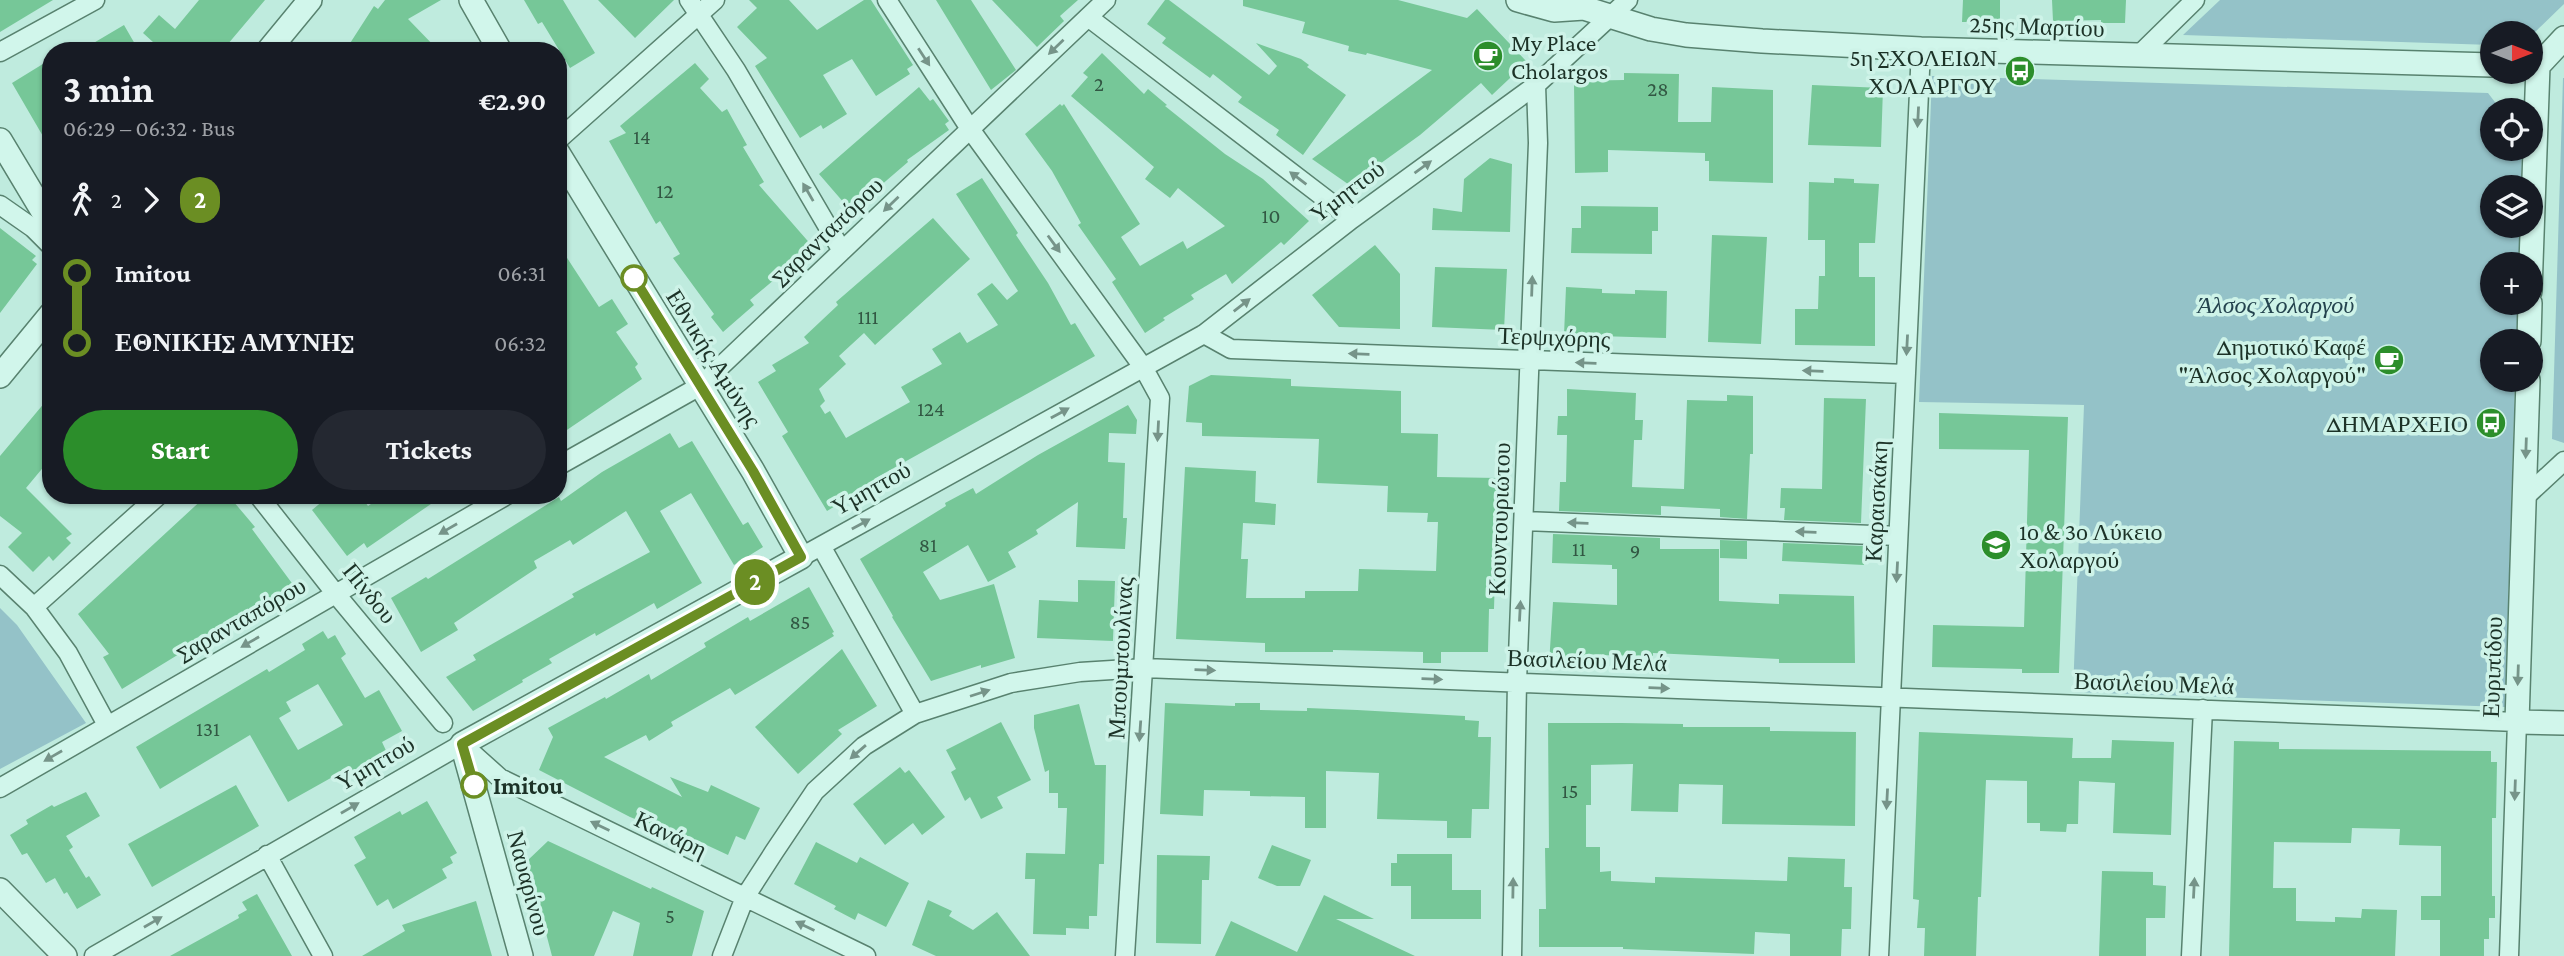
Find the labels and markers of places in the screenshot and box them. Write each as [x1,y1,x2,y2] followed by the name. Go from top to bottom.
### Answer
[1511,29,1608,84] place label: My Place Cholargos
[1471,39,1505,73] cafe icon: My Place Cholargos
[1850,44,1997,99] place label: 5η ΣΧΟΛΕΙΩΝ ΧΟΛΑΡΓΟΥ
[2003,54,2037,88] bus stop icon: 5η ΣΧΟΛΕΙΩΝ ΧΟΛΑΡΓΟΥ
[621,265,647,291] unlabelled marker
[2178,333,2366,388] place label: Δημοτικό Καφέ "Άλσος Χολαργού"
[2372,343,2406,377] cafe icon: Δημοτικό Καφέ "Άλσος Χολαργού"
[2474,406,2508,440] bus stop icon: ΔΗΜΑΡΧΕΙΟ
[2326,410,2468,437] place label: ΔΗΜΑΡΧΕΙΟ
[2019,518,2162,573] place label: 1ο & 3ο Λύκειο Χολαργού
[1979,528,2013,562] school or university icon: 1ο & 3ο Λύκειο Χολαργού
[461,772,487,798] marker: Imitou
[493,772,563,799] place label: Imitou

